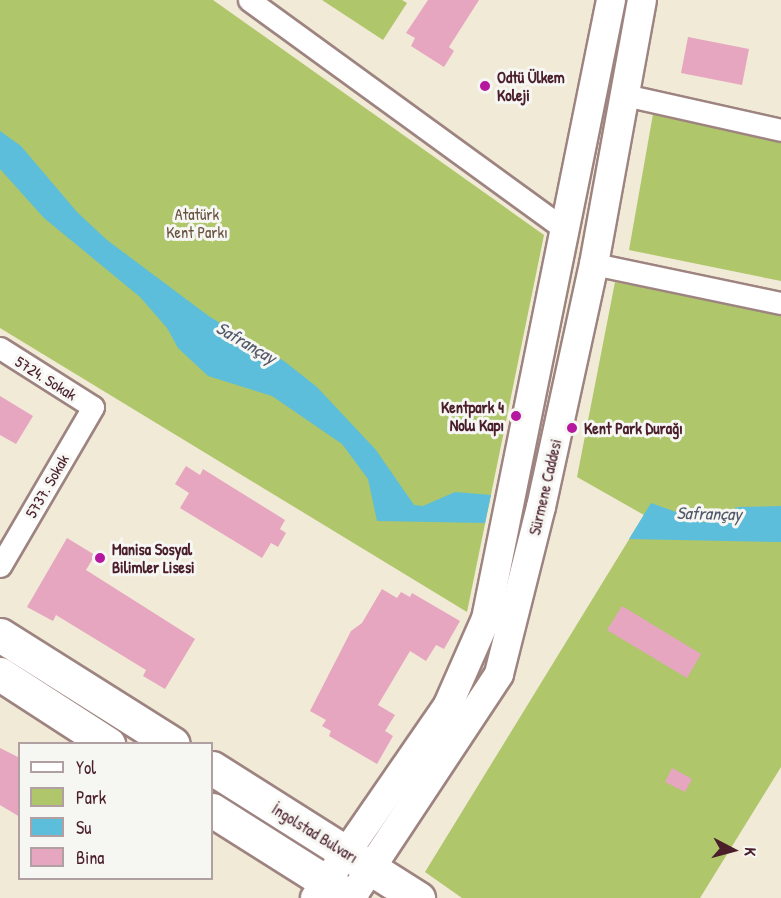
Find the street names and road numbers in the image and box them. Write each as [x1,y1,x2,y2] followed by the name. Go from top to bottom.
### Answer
[12,352,80,404] street label: 5724. Sokak
[525,437,565,537] street label: Sürmene Caddesi
[21,451,73,521] street label: 5737. Sokak
[268,799,362,867] street label: İngolstad Bulvarı

